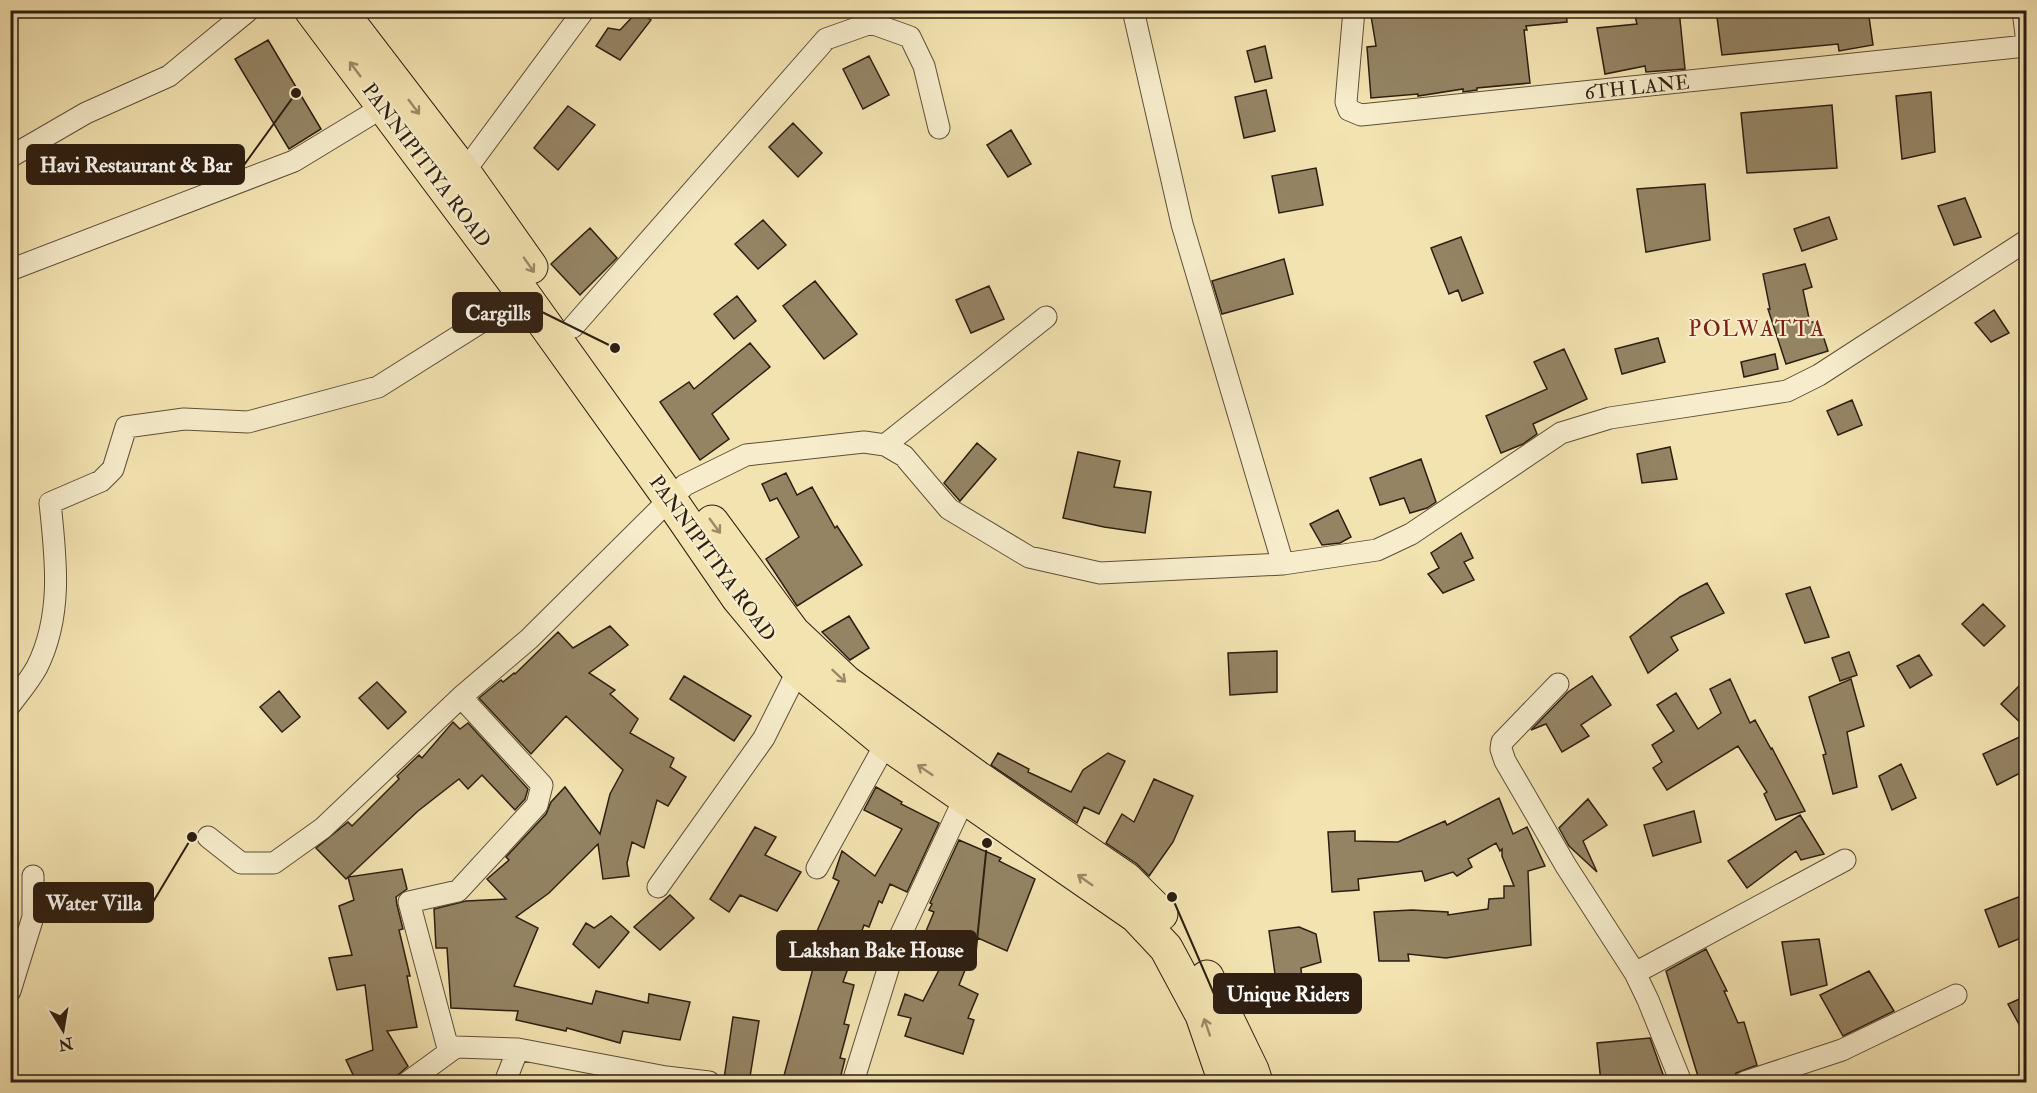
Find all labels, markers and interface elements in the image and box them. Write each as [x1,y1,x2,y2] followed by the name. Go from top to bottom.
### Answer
[348,61,361,77] one-way arrow
[1583,70,1691,105] street label: 6TH LANE
[357,78,497,252] street label: PANNIPITIYA ROAD
[407,99,420,115] one-way arrow
[27,145,244,184] callout: Havi Restaurant & Bar
[40,152,233,179] text: Havi Restaurant & Bar
[523,256,535,272] one-way arrow
[453,293,542,332] callout: Cargills
[465,300,531,327] text: Cargills
[1688,315,1826,343] district label: POLWATTA
[644,470,781,646] street label: PANNIPITIYA ROAD
[709,518,721,534] one-way arrow
[831,668,846,682] one-way arrow
[917,764,933,776] one-way arrow
[1078,874,1094,886] one-way arrow
[34,883,153,922] callout: Water Villa
[45,890,143,917] text: Water Villa
[777,931,976,970] callout: Lakshan Bake House
[789,937,964,964] text: Lakshan Bake House
[1214,974,1361,1013] callout: Unique Riders
[1226,981,1350,1008] text: Unique Riders
[33,1000,93,1060] north arrow
[1200,1018,1211,1037] one-way arrow
[56,1032,76,1055] text: N

